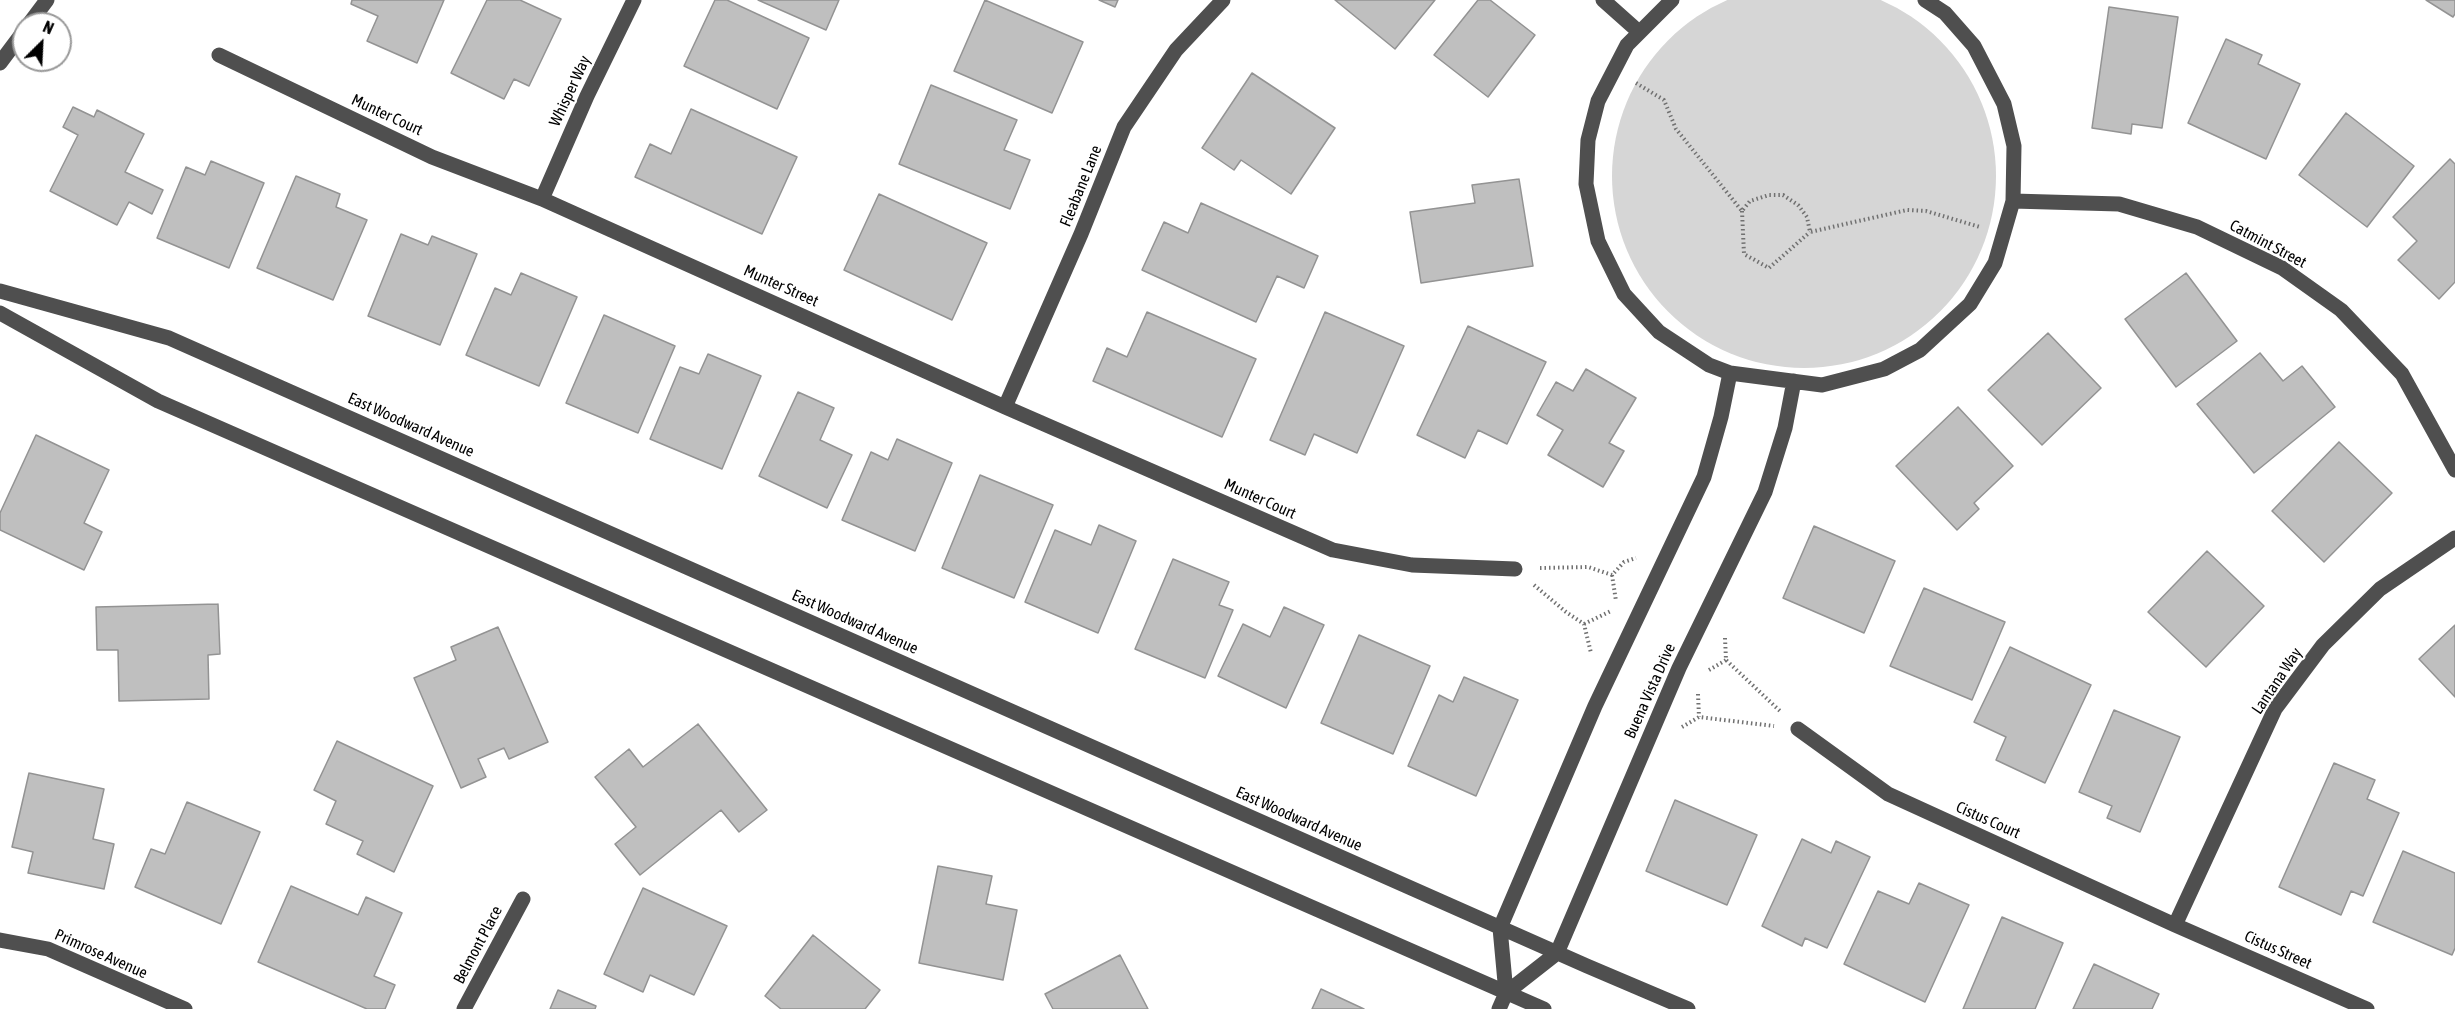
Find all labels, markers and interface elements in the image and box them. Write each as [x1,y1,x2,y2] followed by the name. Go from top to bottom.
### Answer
[12,12,72,72] north arrow
[41,17,56,38] text: N
[545,53,595,129] street label: Whisper Way
[348,90,426,140] street label: Munter Court
[1056,142,1106,230] street label: Fleabane Lane
[2226,216,2310,272] street label: Catmint Street
[741,261,821,311] street label: Munter Street
[345,389,477,461] street label: East Woodward Avenue
[1221,475,1299,523] street label: Munter Court
[789,586,921,658] street label: East Woodward Avenue
[1620,640,1680,742] street label: Buena Vista Drive
[2248,644,2306,718] street label: Lantana Way
[1233,783,1365,855] street label: East Woodward Avenue
[1953,797,2023,843] street label: Cistus Court
[449,903,507,987] street label: Belmont Place
[52,925,150,983] street label: Primrose Avenue
[2241,927,2315,973] street label: Cistus Street

